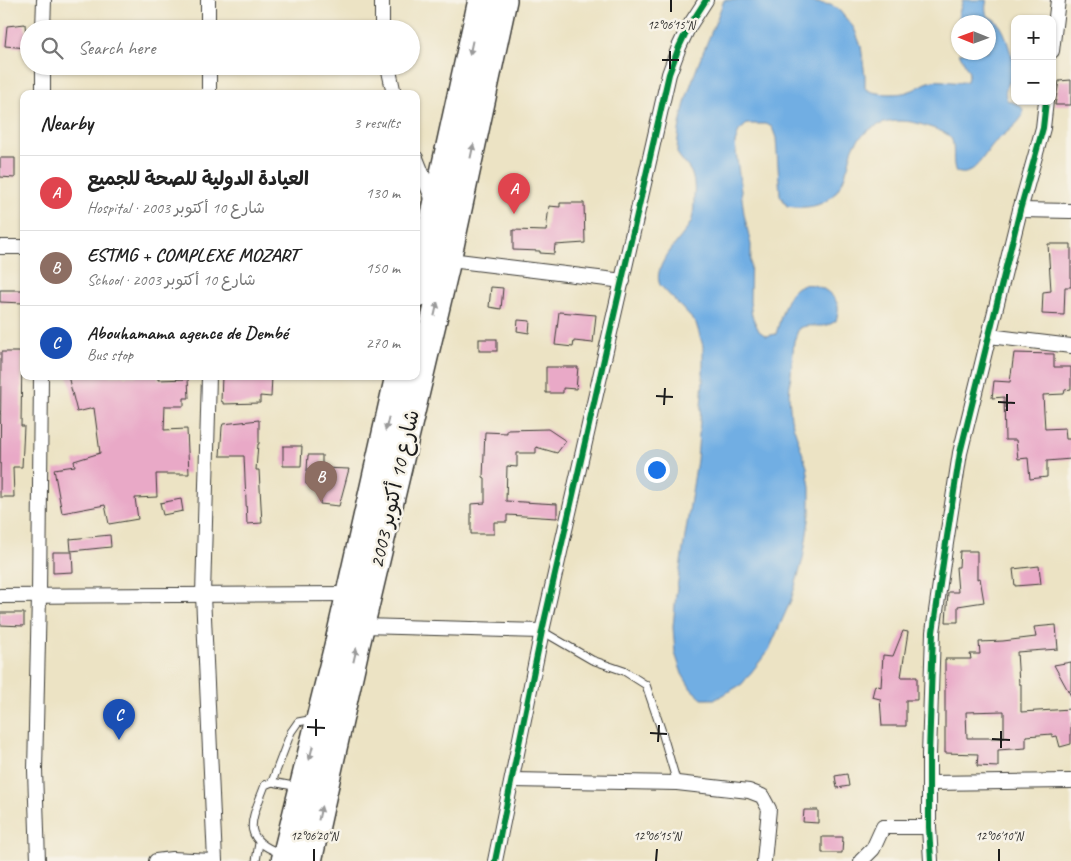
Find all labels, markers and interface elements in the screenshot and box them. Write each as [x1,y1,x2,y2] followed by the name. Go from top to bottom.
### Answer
[951,15,996,60] north arrow
[1011,15,1056,105] map controls
[1011,15,1056,60] button: +
[647,17,696,33] text: 12°06'15"N
[20,20,420,75] search box
[38,34,66,62] icon: search
[78,36,155,60] text: Search here
[467,40,475,55] one-way arrow
[1011,60,1056,105] button: −
[40,110,93,136] text: Nearby
[353,113,400,133] text: 3 results
[468,142,476,158] one-way arrow
[87,167,309,191] text: العيادة الدولية للصحة للجميع
[498,173,530,214] pin: A
[52,183,60,203] text: A
[366,183,400,203] text: 130 m
[87,198,265,218] text: Hospital · شارع 10 أكتوبر 2003
[87,243,298,267] text: ESTMG + COMPLEXE MOZART
[52,258,60,278] text: B
[366,258,400,278] text: 150 m
[87,270,256,290] text: School · شارع 10 أكتوبر 2003
[432,302,440,317] one-way arrow
[87,321,288,345] text: Abouhamama agence de Dembé
[52,333,60,353] text: C
[366,333,400,353] text: 270 m
[87,345,133,365] text: Bus stop
[363,407,427,571] street label: شارع 10 أكتوبر 2003
[383,416,391,431] one-way arrow
[644,457,670,483] your location
[305,461,337,502] pin: B
[351,647,359,662] one-way arrow
[103,699,135,740] pin: C
[307,745,315,760] one-way arrow
[316,806,324,821] one-way arrow
[290,828,339,844] text: 12°06'20"N
[633,828,682,844] text: 12°06'15"N
[975,828,1024,844] text: 12°06'10"N

